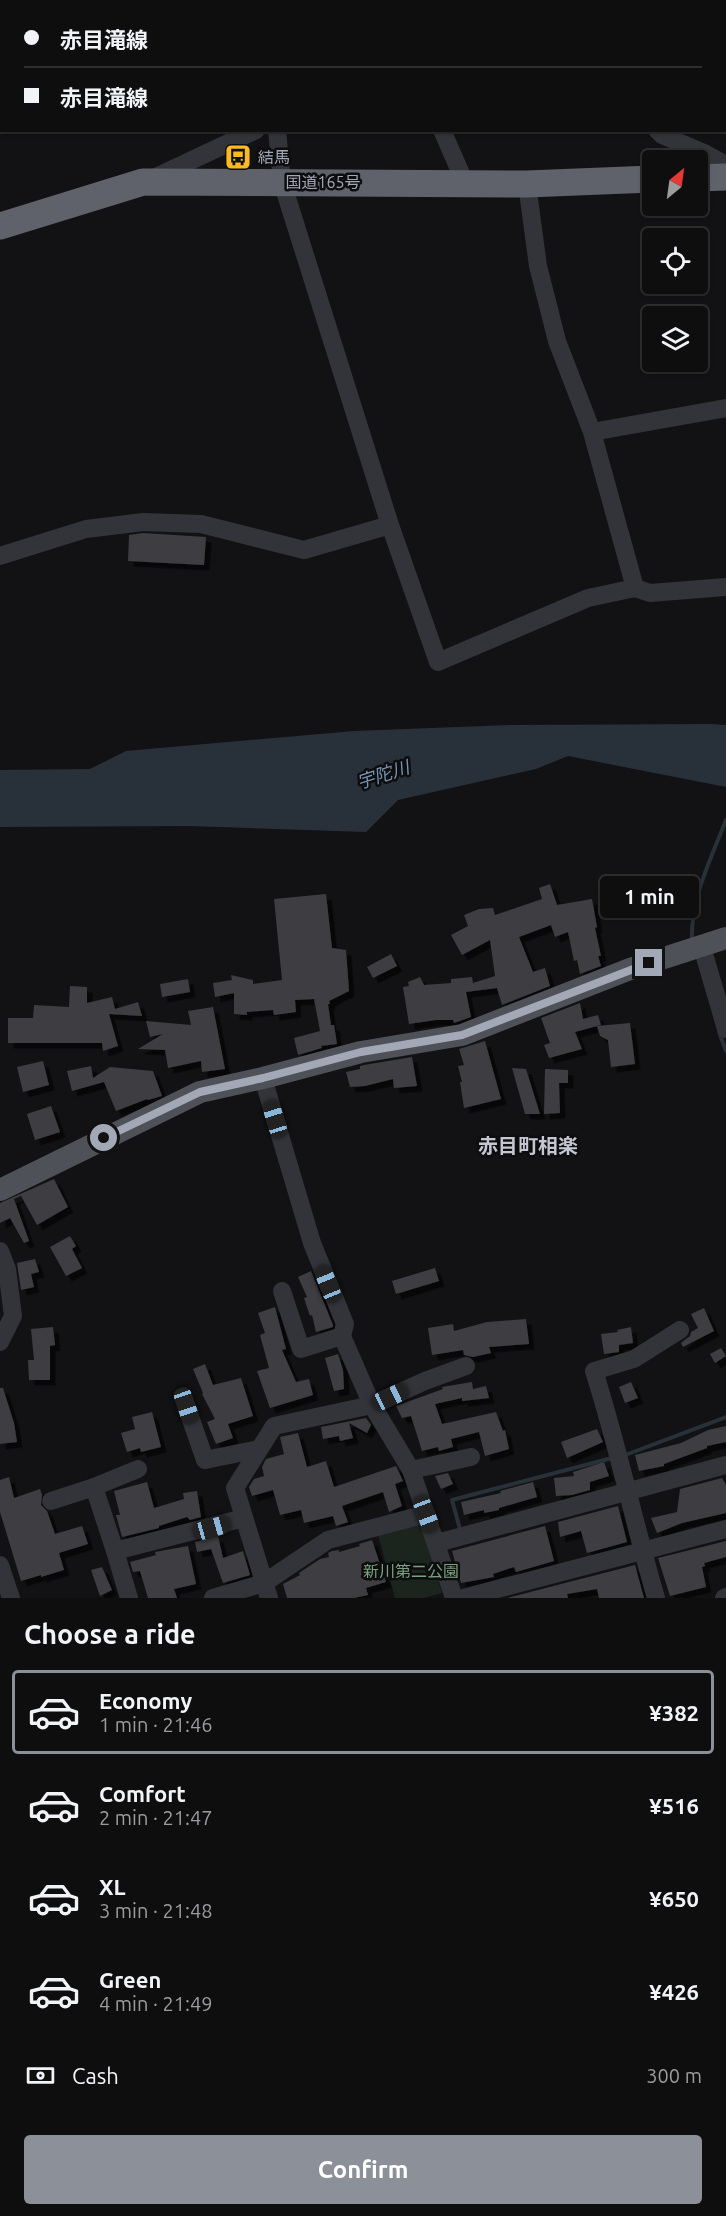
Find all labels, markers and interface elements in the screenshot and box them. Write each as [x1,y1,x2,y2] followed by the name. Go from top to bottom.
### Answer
[60,27,148,52] text: 赤目滝線
[60,85,148,110] text: 赤目滝線
[223,142,253,172] bus stop icon: 結馬
[258,148,290,166] place label: 結馬
[642,150,708,216] north arrow
[642,150,708,372] map controls
[285,173,361,191] street label: 国道165号
[642,228,708,294] button: locate
[642,306,708,372] button: layers
[354,756,413,792] water label: 宇陀川
[600,876,698,918] callout: 1 min
[624,885,675,908] text: 1 min
[635,949,662,976] route end
[261,1099,289,1139] car
[90,1124,117,1151] route start
[478,1134,578,1157] district label: 赤目町相楽
[313,1264,343,1304] car
[370,1381,410,1413] car
[172,1385,200,1425] car
[411,1494,441,1534] car
[192,1514,232,1542] car
[363,1562,459,1580] park label: 新川第二公園
[24,1619,196,1649] text: Choose a ride
[27,1685,81,1739] icon: car
[99,1688,192,1713] text: Economy
[649,1700,699,1725] text: ¥382
[99,1713,213,1736] text: 1 min · 21:46
[27,1778,81,1832] icon: car
[99,1781,186,1806] text: Comfort
[649,1793,699,1818] text: ¥516
[99,1806,213,1829] text: 2 min · 21:47
[27,1871,81,1925] icon: car
[99,1874,126,1899] text: XL
[649,1886,699,1911] text: ¥650
[99,1899,213,1922] text: 3 min · 21:48
[27,1964,81,2018] icon: car
[99,1967,161,1992] text: Green
[649,1979,699,2004] text: ¥426
[99,1992,213,2015] text: 4 min · 21:49
[24,2059,57,2092] icon: cash
[72,2063,119,2088] text: Cash
[646,2064,702,2087] text: 300 m
[24,2135,702,2204] button: Confirm

